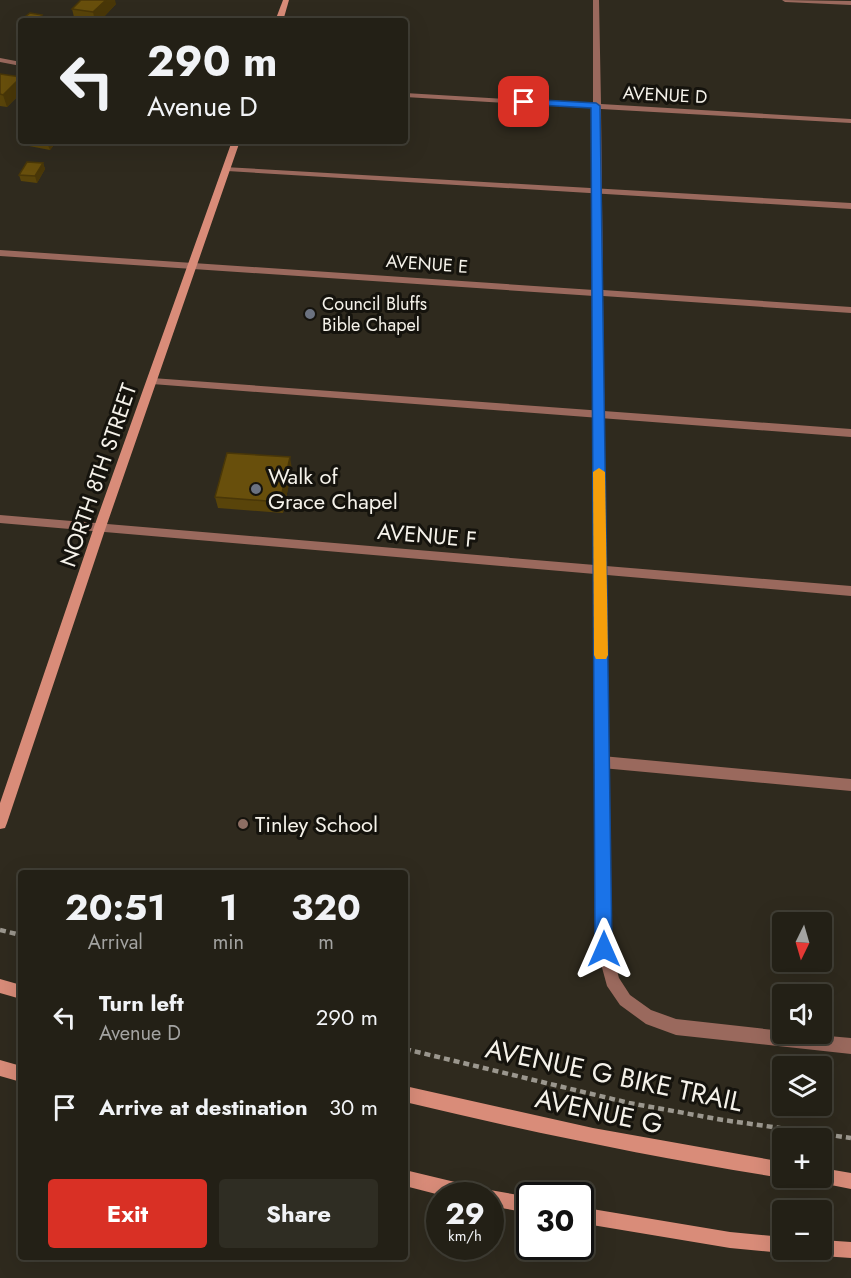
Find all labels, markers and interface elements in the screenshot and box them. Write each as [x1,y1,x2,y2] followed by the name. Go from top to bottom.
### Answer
[147,31,278,92] text: 290 m
[48,42,126,120] icon: left
[498,76,549,127] pin
[622,80,708,110] street label: AVENUE D
[507,85,540,118] icon: arrive
[147,87,258,126] text: Avenue D
[385,248,469,280] street label: AVENUE E
[322,291,427,338] place label: Council Bluffs Bible Chapel
[303,307,317,321] marker: Council Bluffs Bible Chapel
[52,378,145,571] street label: NORTH 8TH STREET
[268,460,398,517] place label: Walk of Grace Chapel
[249,482,263,496] marker: Walk of Grace Chapel
[376,515,478,555] street label: AVENUE F
[255,808,378,840] place label: Tinley School
[236,817,250,831] marker: Tinley School
[65,881,166,933] text: 20:51
[219,881,238,933] text: 1
[291,881,361,933] text: 320
[772,912,832,972] north arrow
[772,912,832,1260] map controls
[572,917,636,981] position arrow
[88,928,143,957] text: Arrival
[213,928,244,957] text: min
[318,928,334,957] text: m
[772,984,832,1044] button: sound
[99,987,184,1019] text: Turn left
[48,1001,81,1034] icon: left
[316,1001,378,1033] text: 290 m
[99,1019,181,1048] text: Avenue D
[483,1032,745,1118] street label: AVENUE G BIKE TRAIL
[772,1056,832,1116] button: layers
[532,1082,666,1140] street label: AVENUE G
[48,1091,81,1124] icon: arrive
[99,1091,308,1123] text: Arrive at destination
[329,1091,378,1123] text: 30 m
[772,1128,832,1188] button: +
[48,1179,207,1248] button: Exit
[219,1179,378,1248] button: Share
[516,1182,594,1260] speed limit sign: 30
[445,1192,485,1235] text: 29
[772,1200,832,1260] button: −
[448,1225,482,1247] text: km/h

